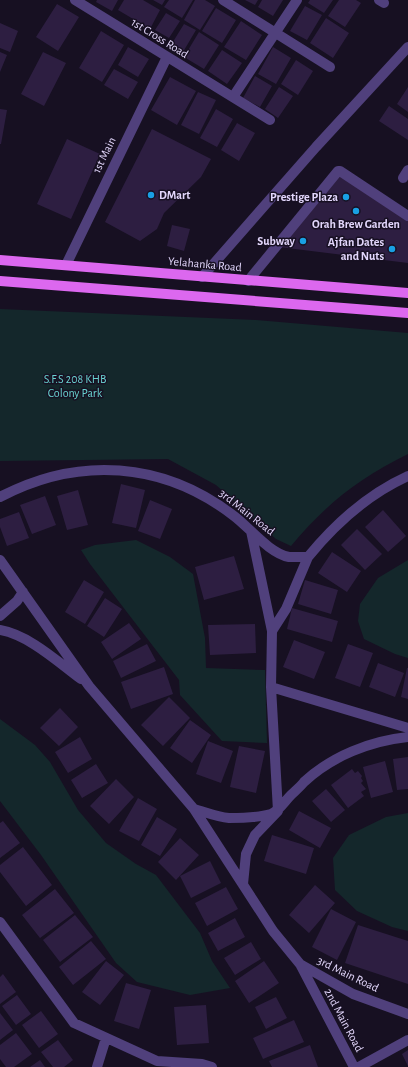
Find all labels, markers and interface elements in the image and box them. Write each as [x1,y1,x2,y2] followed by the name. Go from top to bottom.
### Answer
[129,16,191,60] street label: 1st Cross Road
[90,135,118,175] street label: 1st Main
[159,189,190,201] place label: DMart
[146,190,156,200] marker: DMart
[270,191,338,203] place label: Prestige Plaza
[341,192,351,202] marker: Prestige Plaza
[351,206,361,216] marker: Orah Brew Garden
[312,218,400,230] place label: Orah Brew Garden
[257,235,296,248] place label: Subway
[298,236,308,246] marker: Subway
[328,236,384,262] place label: Ajfan Dates and Nuts
[387,244,397,254] marker: Ajfan Dates and Nuts
[168,255,242,273] street label: Yelahanka Road
[44,373,106,400] park label: S.F.S 208 KHB Colony Park
[217,487,277,537] street label: 3rd Main Road
[315,954,381,994] street label: 3rd Main Road
[322,986,366,1054] street label: 2nd Main Road

